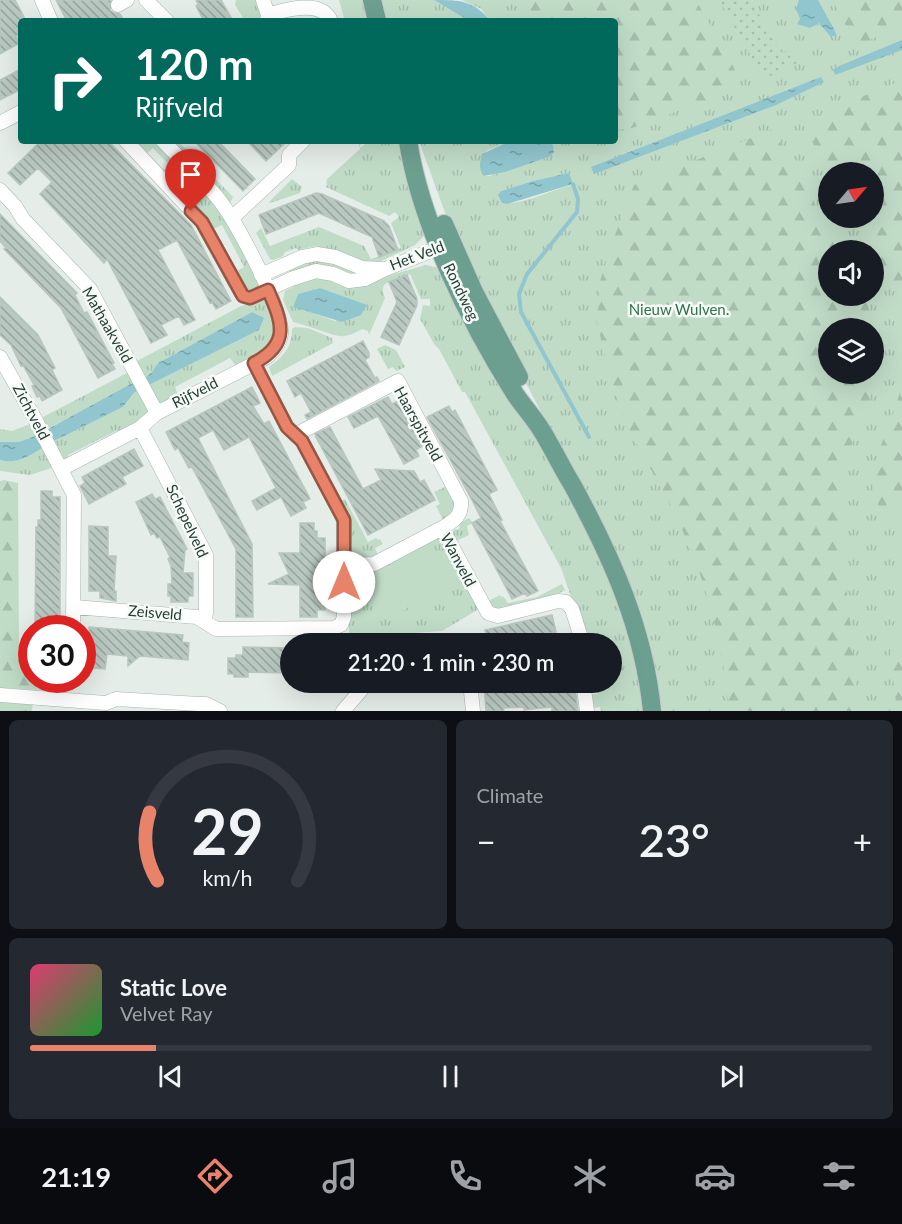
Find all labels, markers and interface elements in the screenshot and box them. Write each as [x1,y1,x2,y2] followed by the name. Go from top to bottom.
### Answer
[135,39,253,89] text: 120 m
[36,42,114,120] icon: right
[135,90,223,123] text: Rijfveld
[165,149,216,211] pin
[174,158,207,191] icon: arrive
[818,162,884,228] north arrow
[818,162,884,384] map controls
[387,237,446,274] street label: Het Veld
[818,240,884,306] button: sound
[440,260,484,323] street label: Rondweg
[79,283,137,366] street label: Mathaakveld
[629,300,729,318] park label: Nieuw Wulven.
[818,318,884,384] button: layers
[169,373,221,411] street label: Rijfveld
[10,380,54,443] street label: Zichtveld
[391,383,447,464] street label: Haarspitveld
[163,481,213,560] street label: Schepelveld
[437,530,480,589] street label: Wanveld
[312,550,376,614] position arrow
[127,601,183,623] street label: Zeisveld
[18,615,96,693] speed limit sign: 30
[348,649,554,676] text: 21:20 · 1 min · 230 m
[477,783,543,807] text: Climate
[192,793,264,868] text: 29
[639,813,710,867] text: 23°
[477,821,496,861] text: −
[853,821,872,861] text: +
[203,866,253,892] text: km/h
[120,974,227,1001] text: Static Love
[120,1001,213,1025] text: Velvet Ray
[154,1060,187,1093] icon: previous
[434,1060,467,1093] icon: pause
[715,1060,748,1093] icon: next
[194,1155,236,1197] icon: directions
[319,1155,361,1197] icon: music
[444,1155,486,1197] icon: phone
[569,1155,611,1197] icon: climate
[694,1155,736,1197] icon: car
[818,1155,860,1197] icon: filters
[41,1160,111,1193] text: 21:19

